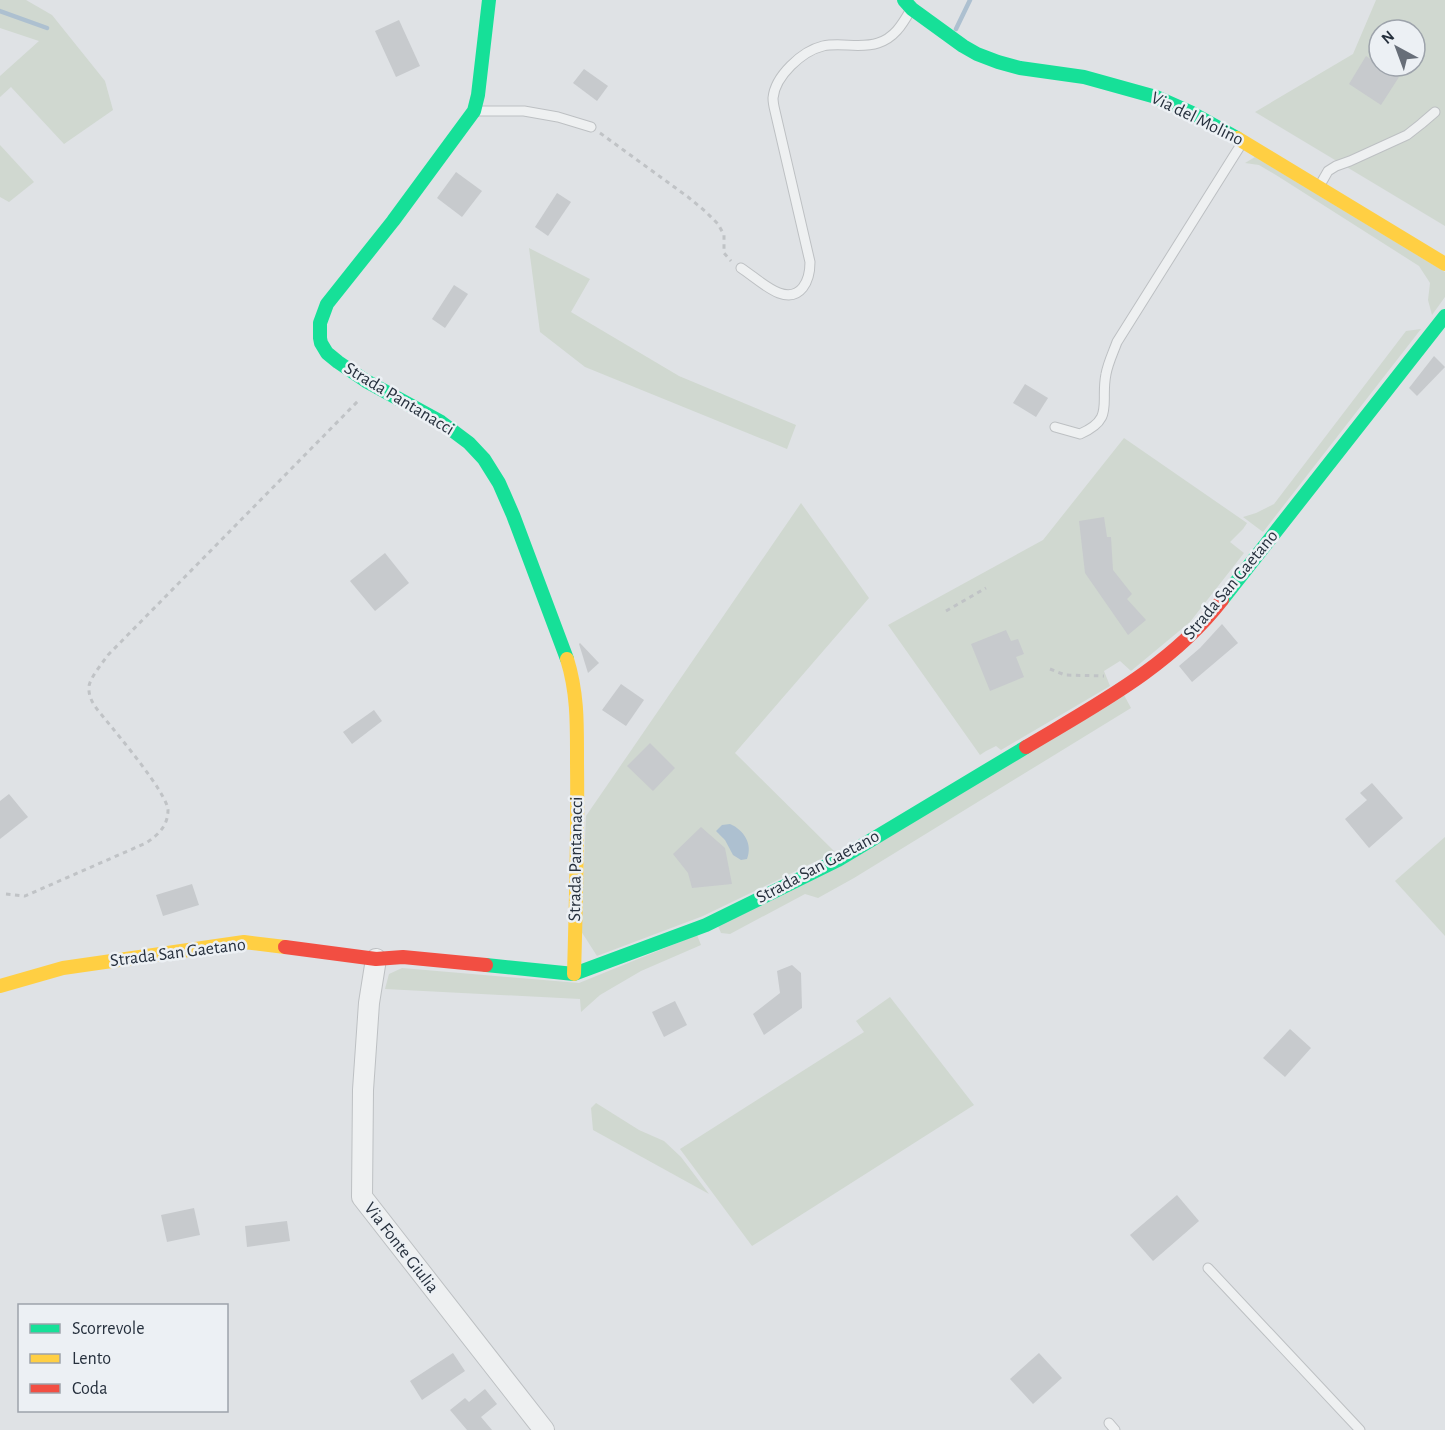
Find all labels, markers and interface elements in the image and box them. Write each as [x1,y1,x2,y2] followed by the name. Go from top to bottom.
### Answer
[1367,18,1427,78] north arrow
[1378,28,1397,47] text: N
[1148,89,1246,149] street label: Via del Molino
[341,359,457,439] street label: Strada Pantanacci
[1180,527,1282,643] street label: Strada San Gaetano
[566,796,586,922] street label: Strada Pantanacci
[753,827,883,907] street label: Strada San Gaetano
[109,936,247,970] street label: Strada San Gaetano
[360,1199,442,1297] street label: Via Fonte Giulia
[18,1304,228,1412] legend
[72,1320,145,1338] text: Scorrevole
[72,1350,111,1368] text: Lento
[72,1380,107,1398] text: Coda

